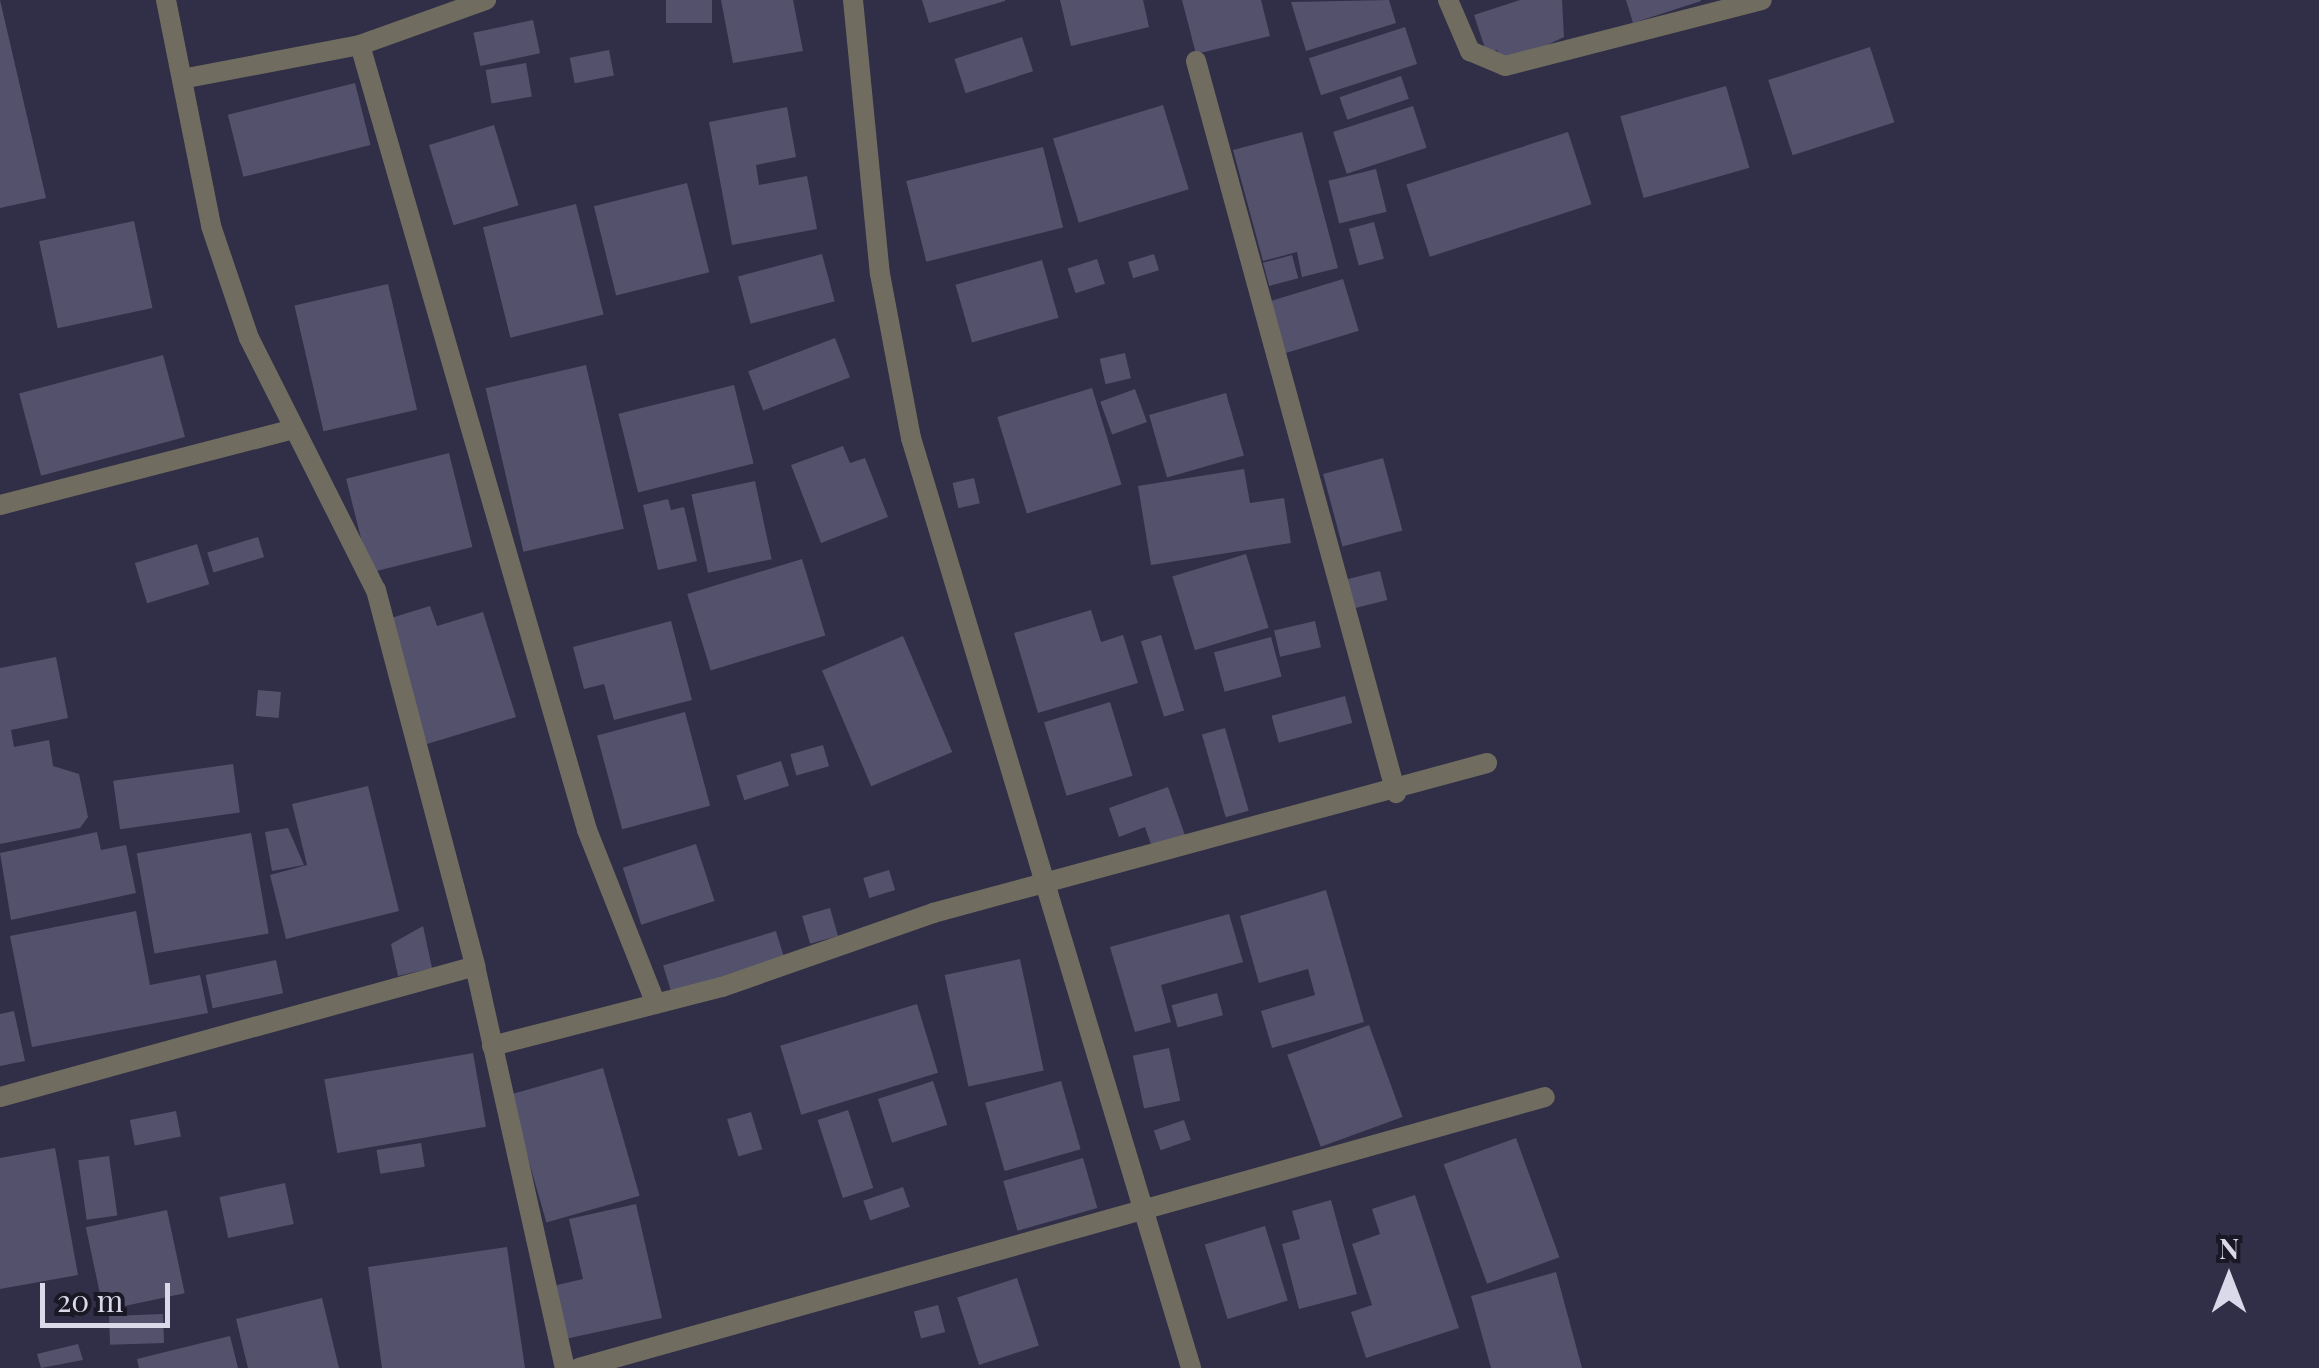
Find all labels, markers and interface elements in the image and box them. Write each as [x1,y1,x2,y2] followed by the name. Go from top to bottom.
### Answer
[2179,1228,2279,1328] north arrow
[2219,1229,2239,1266] text: N
[45,1263,175,1325] scale bar
[57,1280,123,1320] text: 20 m

